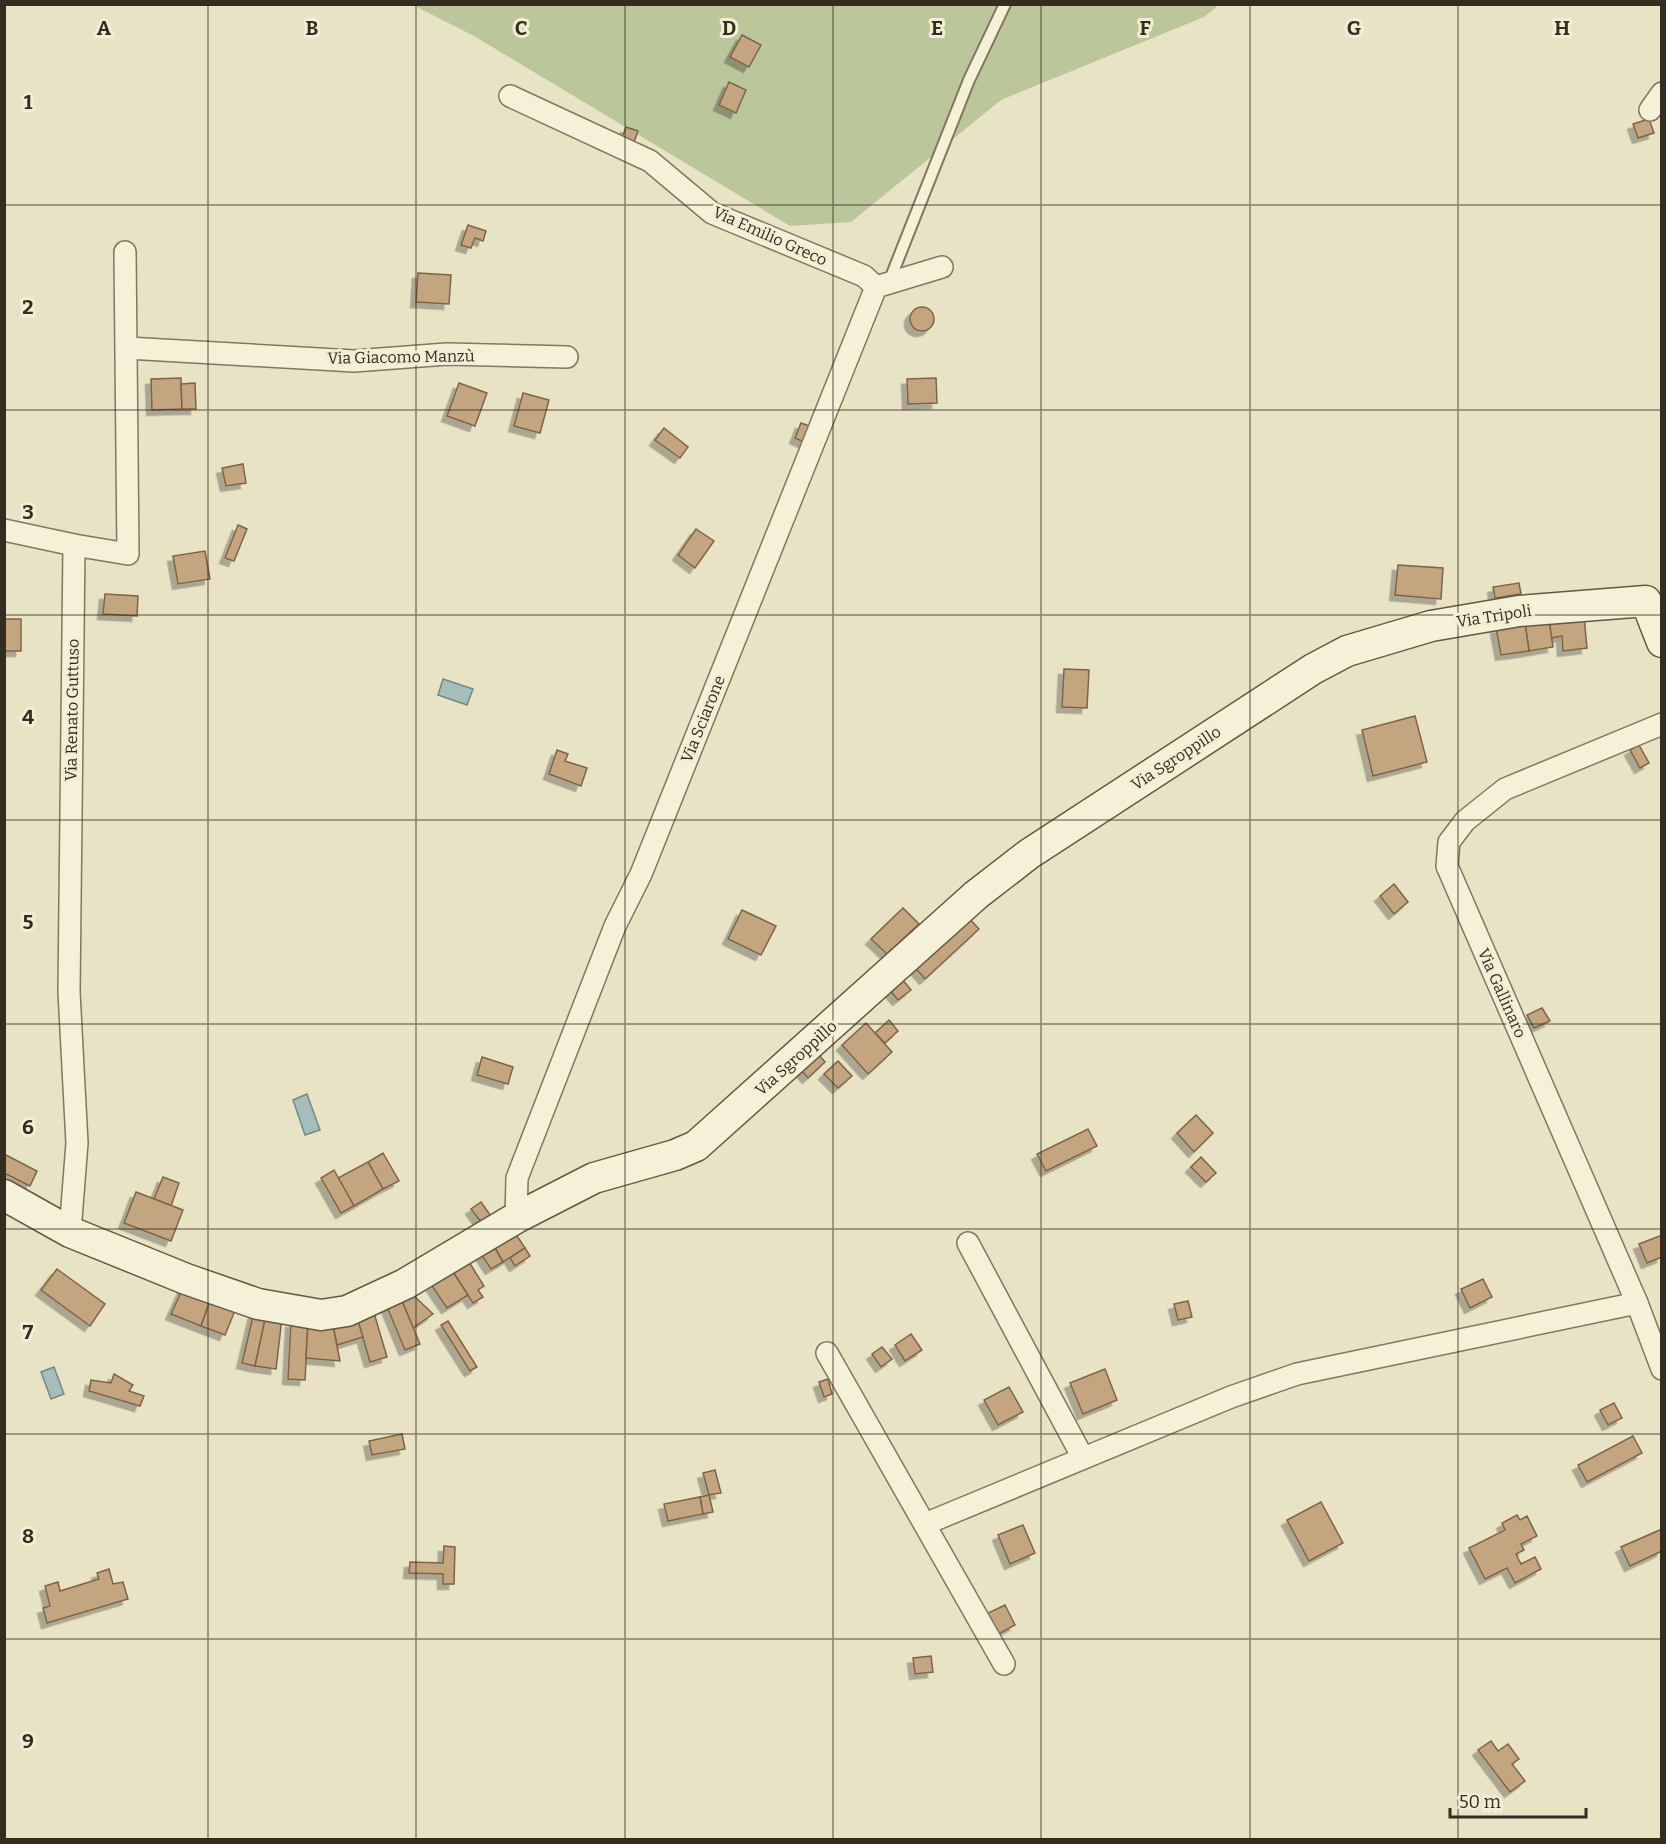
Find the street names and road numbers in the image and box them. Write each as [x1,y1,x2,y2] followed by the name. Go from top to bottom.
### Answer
[710,202,830,270] street label: Via Emilio Greco
[327,346,475,368] street label: Via Giacomo Manzù
[1455,601,1533,631] street label: Via Tripoli
[61,639,83,781] street label: Via Renato Guttuso
[677,673,729,765] street label: Via Sciarone
[1128,722,1224,794] street label: Via Sgroppillo
[1474,945,1530,1041] street label: Via Gallinaro
[751,1016,841,1100] street label: Via Sgroppillo

